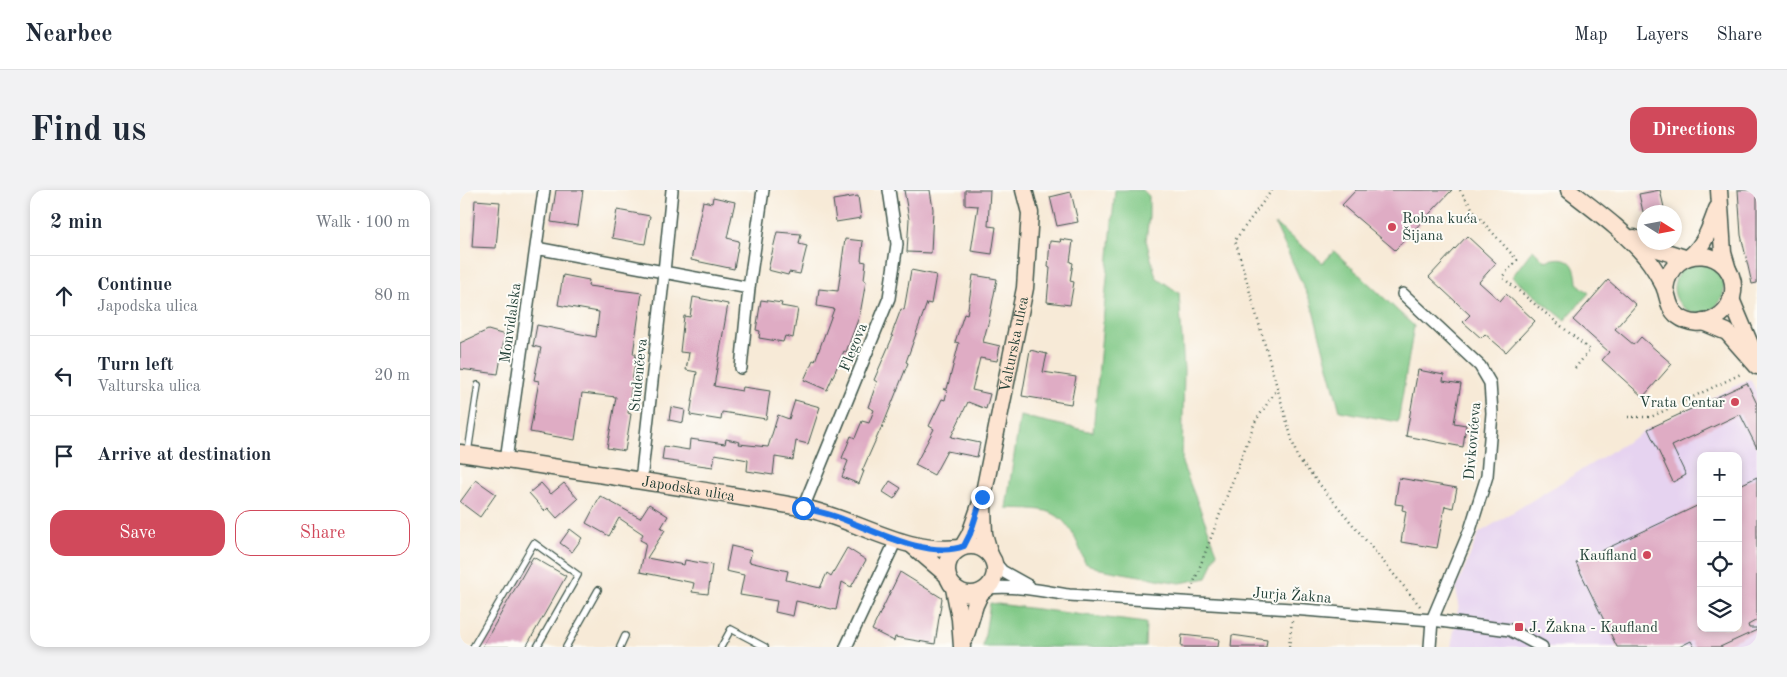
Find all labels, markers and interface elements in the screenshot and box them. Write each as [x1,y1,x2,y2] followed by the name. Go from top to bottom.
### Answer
[25,23,113,47] text: Nearbee
[1574,26,1608,44] text: Map
[1636,26,1688,44] text: Layers
[1716,26,1762,44] text: Share
[1630,107,1757,153] button: Directions
[30,113,146,148] text: Find us
[1637,205,1682,250] north arrow
[50,212,103,233] text: 2 min
[1402,212,1478,244] place label: Robna kuća Šijana
[315,215,410,231] text: Walk · 100 m
[1386,221,1398,233] marker: Robna kuća Šijana
[97,276,172,295] text: Continue
[498,281,525,364] street label: Monvidalska
[50,282,78,310] icon: ahead
[374,288,410,304] text: 80 m
[998,295,1032,394] street label: Valturska ulica
[97,299,198,315] text: Japodska ulica
[838,321,871,374] street label: Flegova
[628,337,651,413] street label: Studenčeva
[97,356,174,375] text: Turn left
[50,362,78,390] icon: left
[374,368,410,384] text: 20 m
[97,379,201,395] text: Valturska ulica
[1639,396,1725,411] place label: Vrata Centar
[1729,396,1741,408] marker: Vrata Centar
[1463,401,1484,481] street label: Divkovićeva
[50,442,78,470] icon: arrive
[97,446,271,465] text: Arrive at destination
[1697,452,1742,632] map controls
[1697,452,1742,497] button: +
[640,475,737,505] street label: Japodska ulica
[971,486,994,509] route end
[792,497,815,520] route start
[1697,497,1742,542] button: −
[50,510,225,556] button: Save
[235,510,410,556] button: Share
[1697,542,1742,587] button: locate
[1579,549,1637,564] place label: Kaufland
[1641,549,1653,561] marker: Kaufland
[1252,583,1333,607] street label: Jurja Žakna
[1697,587,1742,632] button: layers
[1529,618,1658,636] place label: J. Žakna - Kaufland
[1513,621,1525,633] marker: J. Žakna - Kaufland

